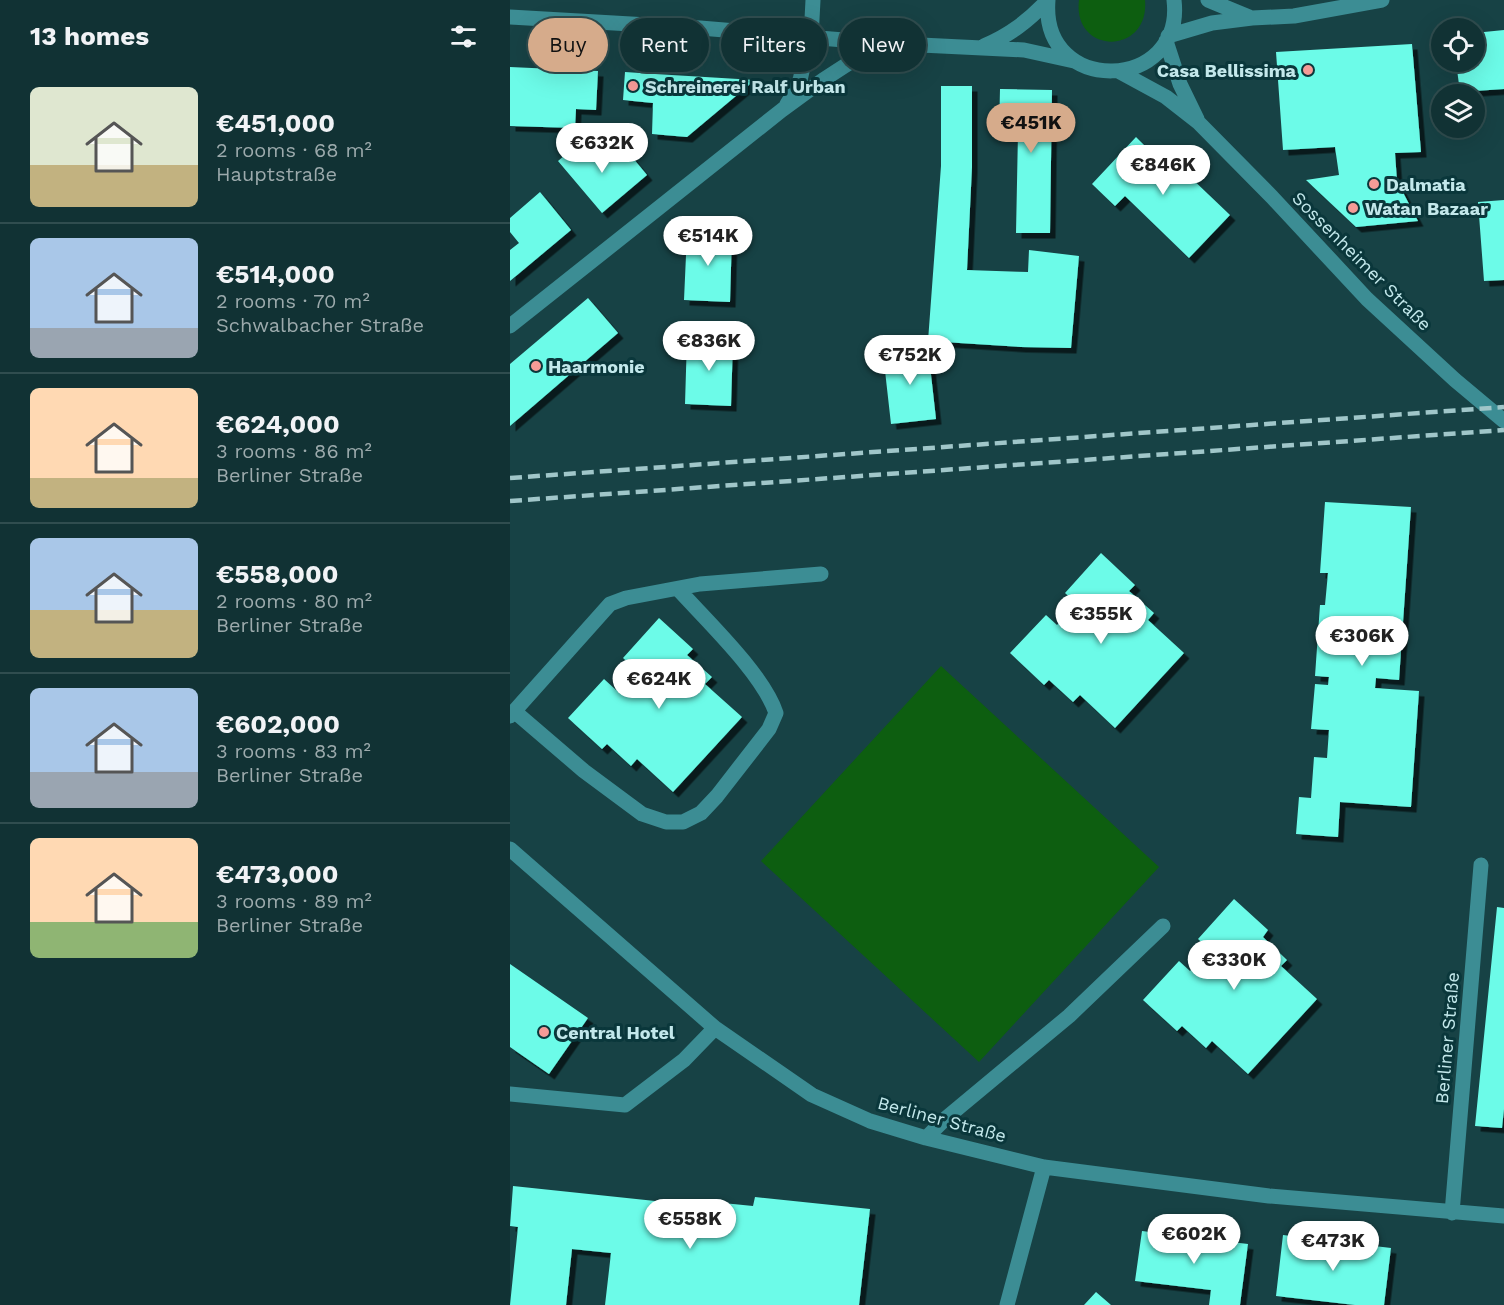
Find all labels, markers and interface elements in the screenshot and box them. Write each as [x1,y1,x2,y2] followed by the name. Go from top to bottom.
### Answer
[528,18,608,72] chip: Buy
[620,18,709,72] chip: Rent
[721,18,827,72] chip: Filters
[839,18,926,72] chip: New
[1431,18,1485,138] map controls
[1431,18,1485,72] button: locate
[447,20,480,53] icon: filters
[30,21,149,51] text: 13 homes
[1157,60,1297,81] place label: Casa Bellissima
[1301,63,1315,77] marker: Casa Bellissima
[645,76,846,97] place label: Schreinerei Ralf Urban
[626,79,640,93] marker: Schreinerei Ralf Urban
[1431,84,1485,138] button: layers
[989,103,1073,154] pin: €451K
[216,108,335,138] text: €451,000
[1000,110,1062,134] text: €451K
[78,111,150,183] icon: home
[560,123,644,174] pin: €632K
[570,130,634,154] text: €632K
[216,138,372,162] text: 2 rooms · 68 m²
[1121,145,1205,196] pin: €846K
[1130,152,1196,176] text: €846K
[216,162,337,186] text: Hauptstraße
[1386,174,1466,195] place label: Dalmatia
[1367,177,1381,191] marker: Dalmatia
[1288,187,1436,335] street label: Sossenheimer Straße
[1365,198,1488,219] place label: Watan Bazaar
[1346,201,1360,215] marker: Watan Bazaar
[666,216,750,267] pin: €514K
[677,223,739,247] text: €514K
[216,259,335,289] text: €514,000
[78,262,150,334] icon: home
[216,289,370,313] text: 2 rooms · 70 m²
[216,313,424,337] text: Schwalbacher Straße
[667,321,751,372] pin: €836K
[677,328,741,352] text: €836K
[868,335,952,386] pin: €752K
[878,342,942,366] text: €752K
[548,356,645,377] place label: Haarmonie
[529,359,543,373] marker: Haarmonie
[216,409,340,439] text: €624,000
[78,412,150,484] icon: home
[216,439,372,463] text: 3 rooms · 86 m²
[216,463,363,487] text: Berliner Straße
[216,559,338,589] text: €558,000
[78,562,150,634] icon: home
[216,589,372,613] text: 2 rooms · 80 m²
[1059,594,1143,645] pin: €355K
[1069,601,1133,625] text: €355K
[216,613,363,637] text: Berliner Straße
[1320,616,1404,667] pin: €306K
[1330,623,1394,647] text: €306K
[617,659,701,710] pin: €624K
[627,666,691,690] text: €624K
[216,709,340,739] text: €602,000
[78,712,150,784] icon: home
[216,739,371,763] text: 3 rooms · 83 m²
[216,763,363,787] text: Berliner Straße
[216,859,339,889] text: €473,000
[78,862,150,934] icon: home
[216,889,372,913] text: 3 rooms · 89 m²
[216,913,363,937] text: Berliner Straße
[1192,940,1276,991] pin: €330K
[1202,947,1266,971] text: €330K
[1431,971,1463,1105] street label: Berliner Straße
[556,1022,675,1043] place label: Central Hotel
[537,1025,551,1039] marker: Central Hotel
[875,1092,1009,1146] street label: Berliner Straße
[648,1199,732,1250] pin: €558K
[658,1206,722,1230] text: €558K
[1152,1214,1236,1265] pin: €602K
[1161,1221,1227,1245] text: €602K
[1291,1221,1375,1272] pin: €473K
[1301,1228,1365,1252] text: €473K

